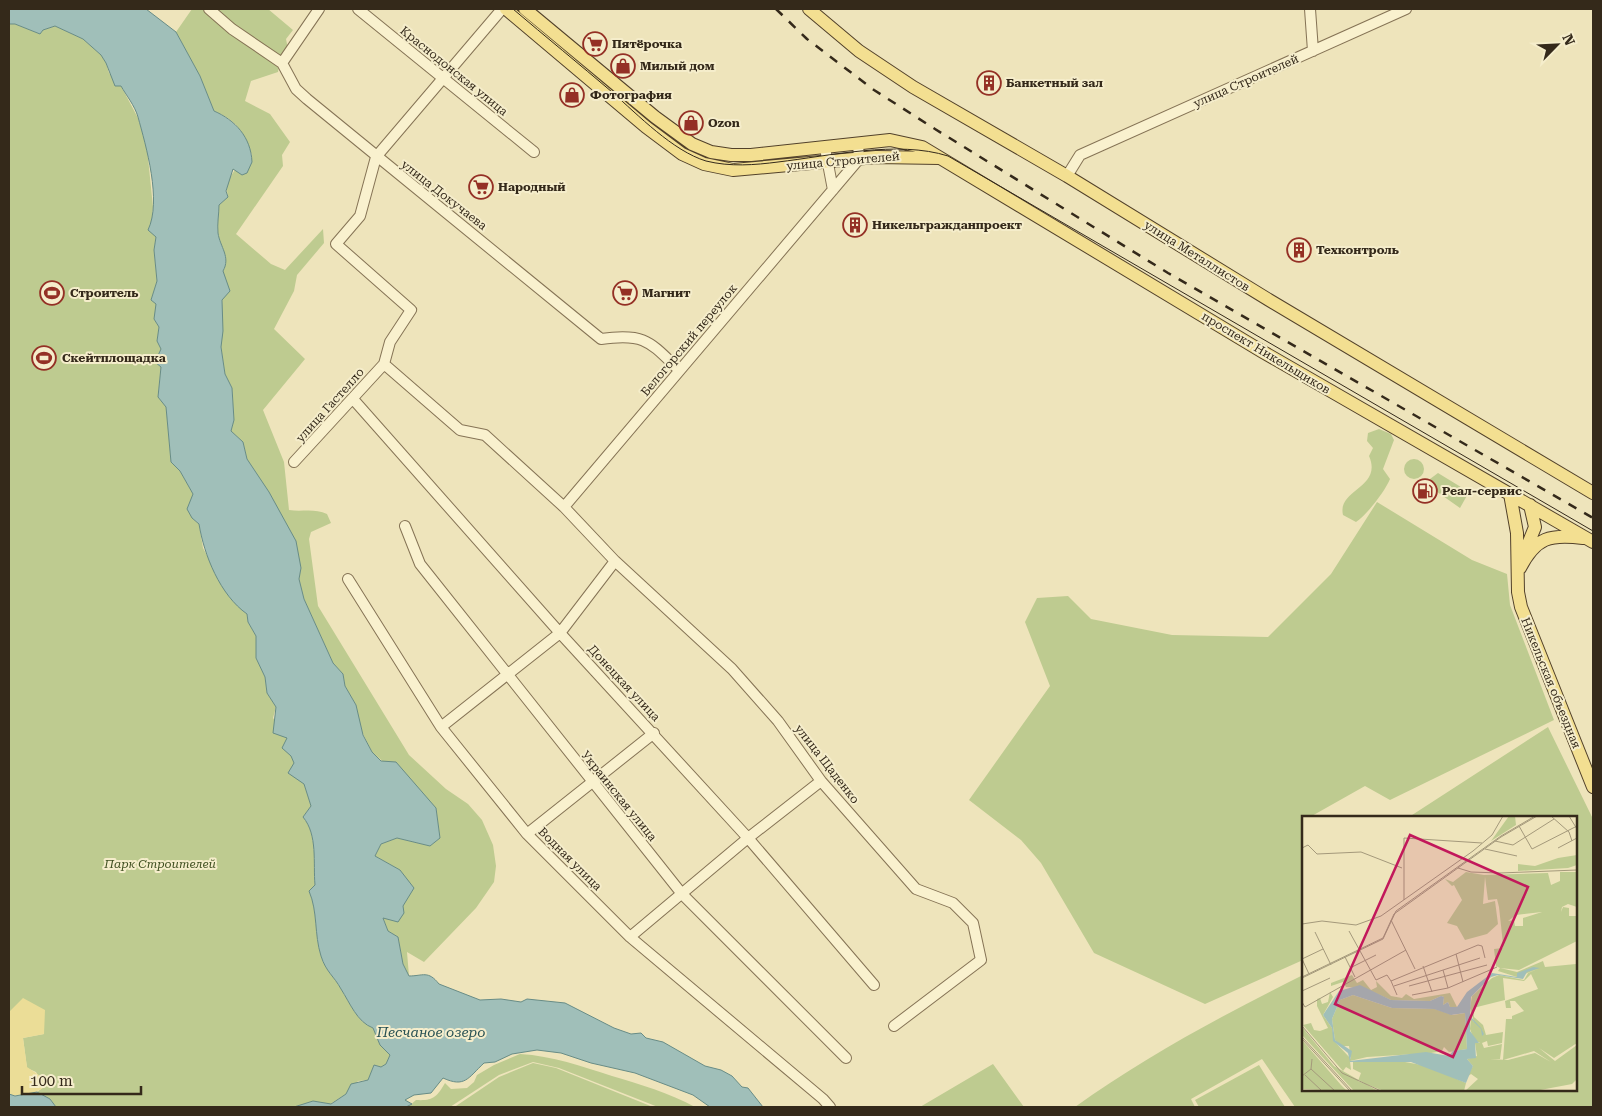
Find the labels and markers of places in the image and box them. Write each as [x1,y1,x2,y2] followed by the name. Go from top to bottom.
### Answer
[582,31,608,57] supermarket icon: Пятёрочка
[612,37,682,51] place label: Пятёрочка
[610,53,636,79] shop icon: Милый дом
[640,59,715,73] place label: Милый дом
[976,70,1002,96] building icon: Банкетный зал
[1006,76,1104,90] place label: Банкетный зал
[559,82,585,108] shop icon: Фотография
[590,88,672,102] place label: Фотография
[678,110,704,136] shop icon: Ozon
[708,116,740,130] place label: Ozon
[468,174,494,200] supermarket icon: Народный
[498,180,566,194] place label: Народный
[842,212,868,238] building icon: Никельгражданпроект
[872,218,1022,232] place label: Никельгражданпроект
[1286,237,1312,263] building icon: Техконтроль
[1316,243,1399,257] place label: Техконтроль
[39,280,65,306] sports icon: Строитель
[612,280,638,306] supermarket icon: Магнит
[70,286,138,300] place label: Строитель
[642,286,690,300] place label: Магнит
[31,345,57,371] sports icon: Скейтплощадка
[62,351,166,365] place label: Скейтплощадка
[1412,478,1438,504] fuel station icon: Реал-сервис
[1442,484,1522,498] place label: Реал-сервис

